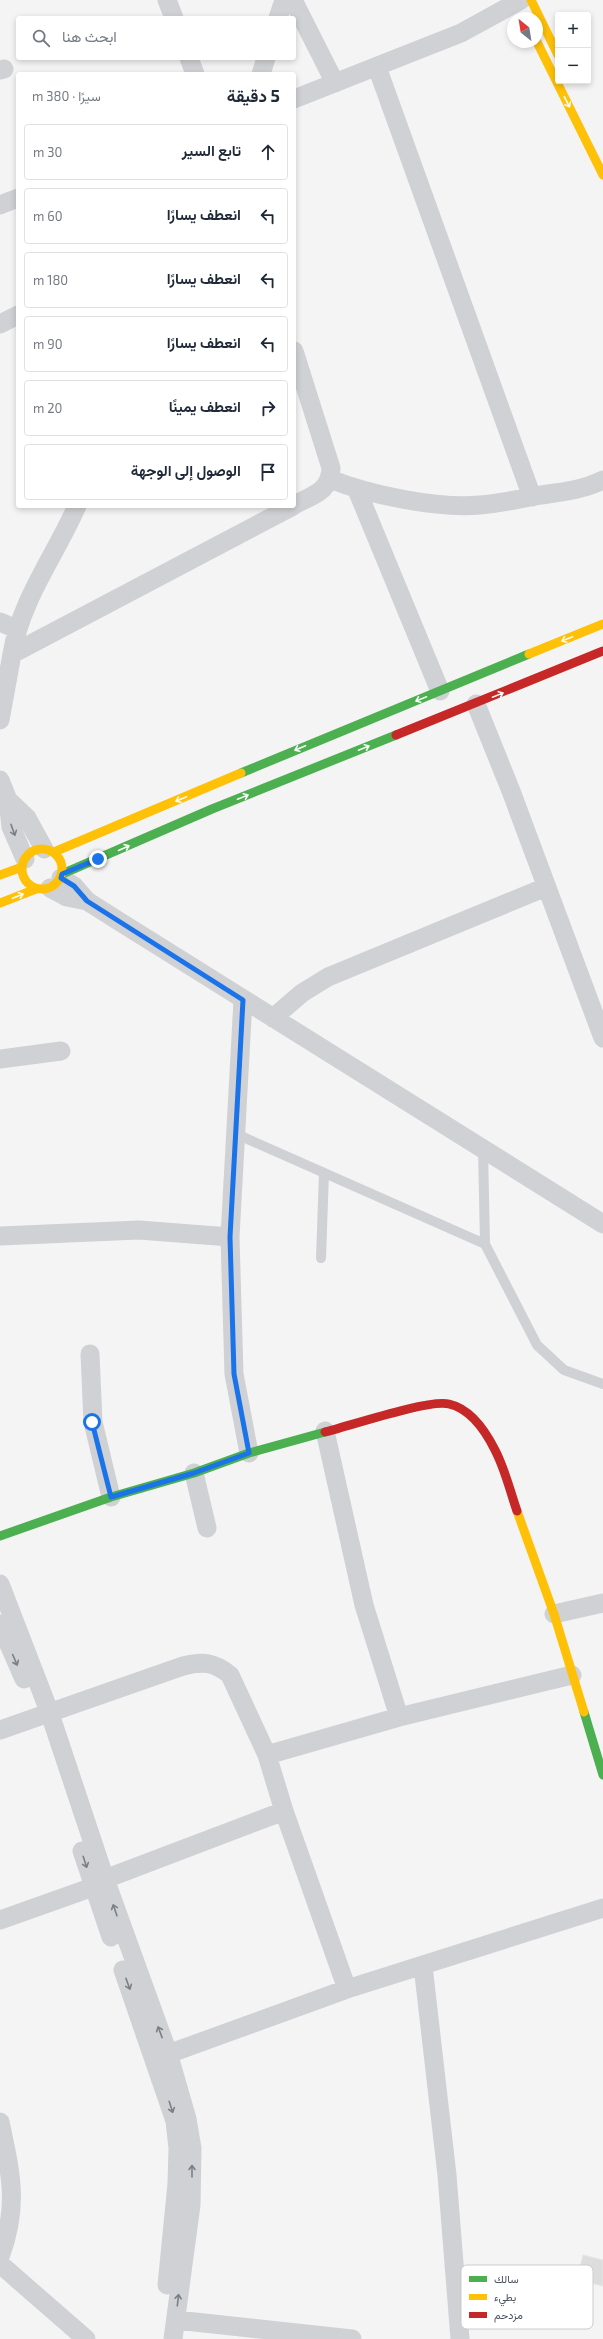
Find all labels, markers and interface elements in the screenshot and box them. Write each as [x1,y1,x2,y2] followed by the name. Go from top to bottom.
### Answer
[507,12,543,48] north arrow
[555,12,591,84] map controls
[555,12,591,48] button: +
[16,16,296,60] search box
[30,27,52,49] icon: search
[62,27,117,45] text: ابحث هنا
[555,48,591,84] button: −
[227,85,280,105] text: 5 دقيقة
[32,88,101,104] text: سيرًا · 380 m
[563,96,571,108] one-way arrow
[182,141,241,159] text: تابع السير
[257,141,279,163] icon: ahead
[33,144,62,160] text: 30 m
[167,205,241,223] text: انعطف يسارًا
[257,205,279,227] icon: left
[33,208,63,224] text: 60 m
[167,269,241,287] text: انعطف يسارًا
[257,269,279,291] icon: left
[33,272,68,288] text: 180 m
[167,333,241,351] text: انعطف يسارًا
[257,333,279,355] icon: left
[33,336,63,352] text: 90 m
[169,397,241,415] text: انعطف يمينًا
[257,397,279,419] icon: right
[33,400,62,416] text: 20 m
[131,461,241,479] text: الوصول إلى الوجهة
[257,461,279,483] icon: arrive
[561,636,573,643] one-way arrow
[491,690,503,698] one-way arrow
[415,696,427,703] one-way arrow
[358,744,370,752] one-way arrow
[295,745,307,752] one-way arrow
[237,792,249,800] one-way arrow
[175,795,187,803] one-way arrow
[9,824,17,836] one-way arrow
[117,843,129,851] one-way arrow
[89,850,107,868] route end
[12,892,24,900] one-way arrow
[83,1413,101,1431] route start
[12,1653,19,1665] one-way arrow
[82,1855,89,1868] one-way arrow
[111,1904,119,1916] one-way arrow
[125,1978,132,1991] one-way arrow
[156,2026,164,2038] one-way arrow
[167,2101,175,2113] one-way arrow
[188,2165,196,2178] one-way arrow
[461,2265,593,2329] legend
[494,2272,519,2285] text: سالك
[494,2290,516,2307] text: بطيء
[174,2294,182,2307] one-way arrow
[494,2308,523,2323] text: مزدحم

